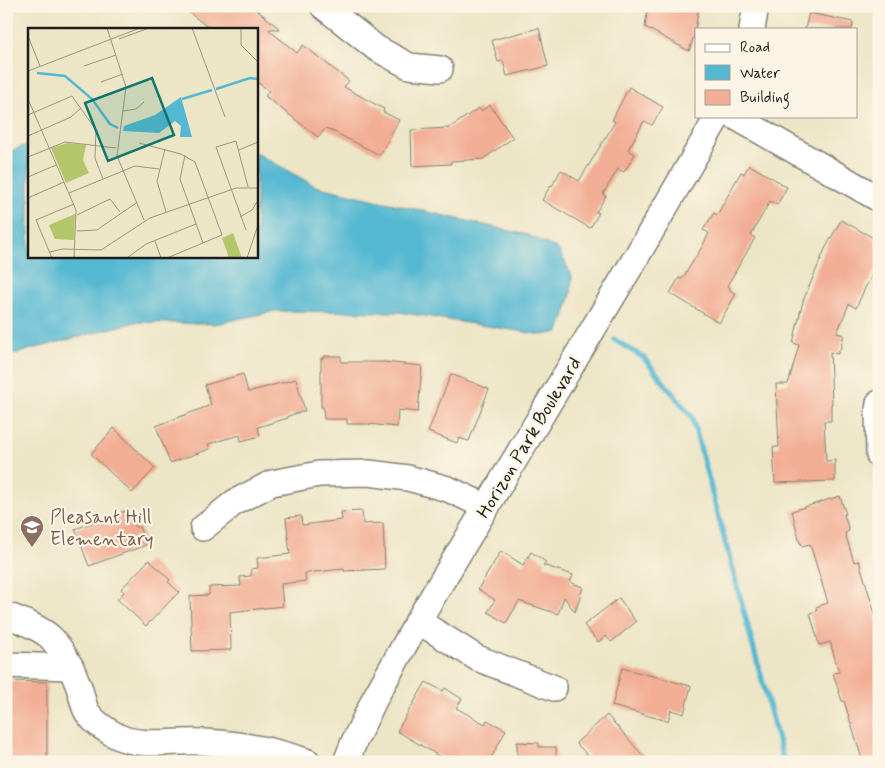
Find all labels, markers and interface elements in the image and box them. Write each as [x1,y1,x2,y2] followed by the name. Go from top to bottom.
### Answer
[28,28,258,258] inset map
[695,28,858,118] legend
[740,38,770,58] text: Road
[740,64,780,84] text: Water
[740,88,790,109] text: Building
[471,352,587,523] street label: Horizon Park Boulevard
[50,505,154,552] place label: Pleasant Hill Elementary
[19,514,45,548] school or university icon: Pleasant Hill Elementary

